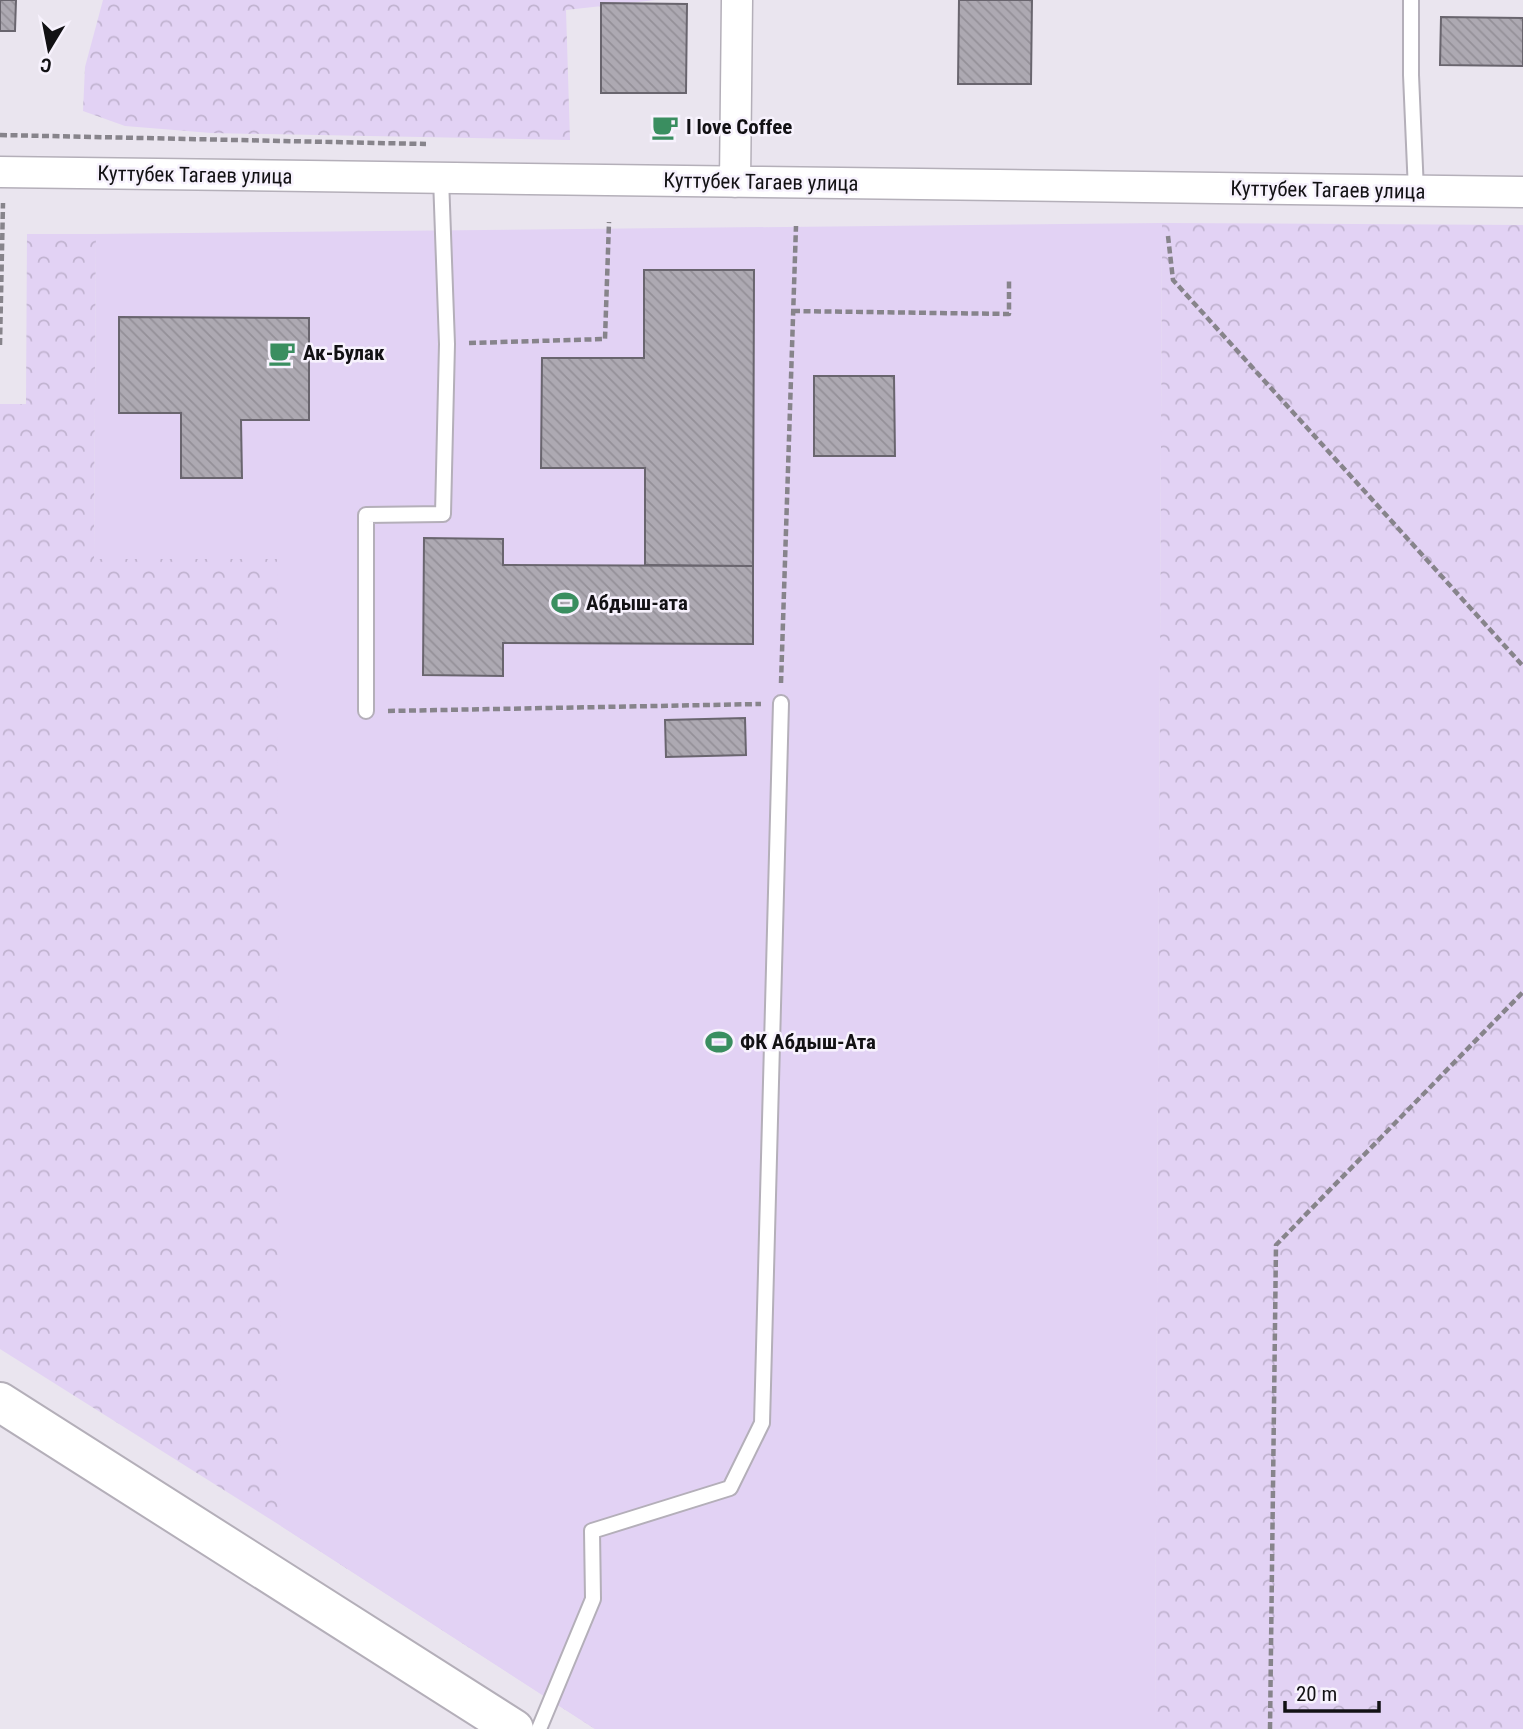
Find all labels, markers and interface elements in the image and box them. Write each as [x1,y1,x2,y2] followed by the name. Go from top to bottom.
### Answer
[14,14,84,84] north arrow
[39,53,53,78] text: С
[650,112,680,142] cafe icon: I love Coffee
[686,115,792,139] place label: I love Coffee
[97,161,293,189] street label: Куттубек Тагаев улица
[663,168,859,196] street label: Куттубек Тагаев улица
[1230,176,1426,204] street label: Куттубек Тагаев улица
[267,338,297,368] cafe icon: Ак-Булак
[303,341,385,365] place label: Ак-Булак
[550,588,580,618] sports icon: Абдыш-ата
[586,591,688,615] place label: Абдыш-ата
[704,1027,734,1057] sports icon: ФК Абдыш-Ата
[740,1030,876,1054] place label: ФК Абдыш-Ата
[1285,1670,1380,1714] scale bar
[1296,1682,1337,1706] text: 20 m

